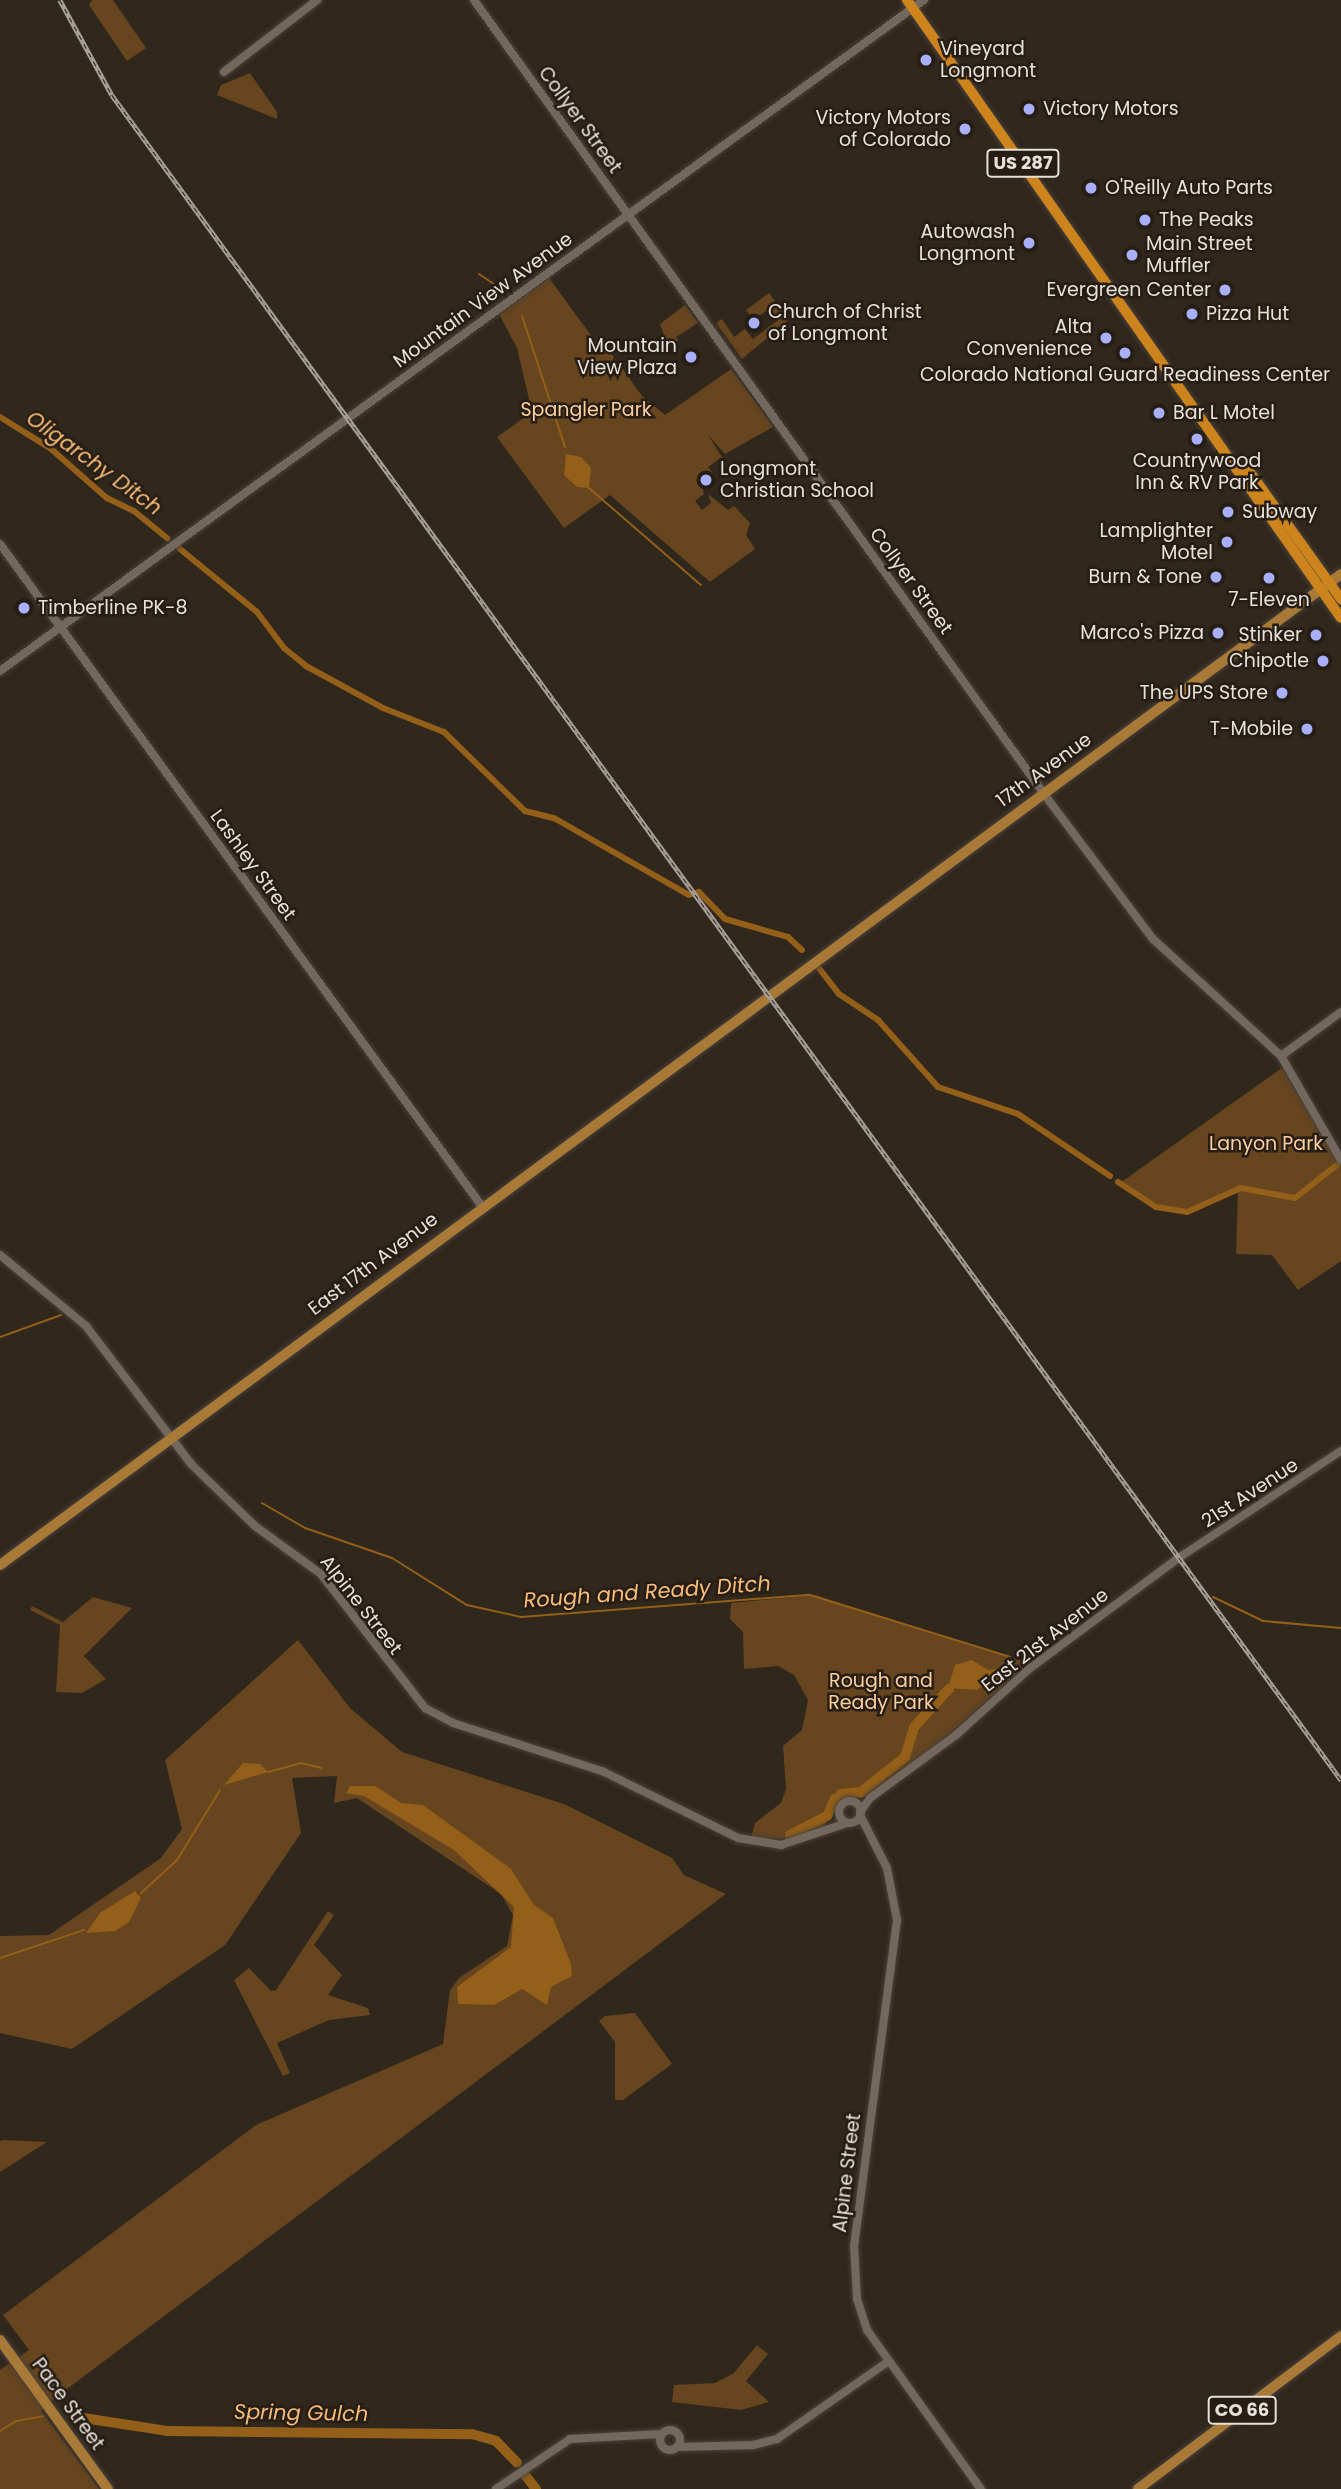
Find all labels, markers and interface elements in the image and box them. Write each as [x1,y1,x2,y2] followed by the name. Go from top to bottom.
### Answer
[940,38,1036,82] place label: Vineyard Longmont
[918,52,934,68] marker: Vineyard Longmont
[534,62,626,178] street label: Collyer Street
[1043,98,1179,120] place label: Victory Motors
[1021,101,1037,117] marker: Victory Motors
[815,107,951,151] place label: Victory Motors of Colorado
[957,121,973,137] marker: Victory Motors of Colorado
[986,148,1060,178] road number: US 287
[1105,177,1273,199] place label: O'Reilly Auto Parts
[1083,180,1099,196] marker: O'Reilly Auto Parts
[1159,209,1254,231] place label: The Peaks
[1137,212,1153,228] marker: The Peaks
[919,221,1015,265] place label: Autowash Longmont
[389,227,577,373] street label: Mountain View Avenue
[1146,233,1253,277] place label: Main Street Muffler
[1021,235,1037,251] marker: Autowash Longmont
[1124,247,1140,263] marker: Main Street Muffler
[1047,279,1211,301] place label: Evergreen Center
[1217,282,1233,298] marker: Evergreen Center
[768,301,922,345] place label: Church of Christ of Longmont
[1206,303,1289,325] place label: Pizza Hut
[1184,306,1200,322] marker: Pizza Hut
[746,315,762,331] marker: Church of Christ of Longmont
[966,316,1092,360] place label: Alta Convenience
[1098,330,1114,346] marker: Alta Convenience
[577,335,677,379] place label: Mountain View Plaza
[1117,345,1133,361] marker: Colorado National Guard Readiness Center
[683,349,699,365] marker: Mountain View Plaza
[920,364,1330,386] place label: Colorado National Guard Readiness Center
[520,399,652,421] park label: Spangler Park
[1173,402,1275,424] place label: Bar L Motel
[21,405,167,521] water label: Oligarchy Ditch
[1151,405,1167,421] marker: Bar L Motel
[1189,431,1205,447] marker: Countrywood Inn & RV Park
[1133,450,1261,494] place label: Countrywood Inn & RV Park
[720,458,874,502] place label: Longmont Christian School
[698,472,714,488] marker: Longmont Christian School
[1242,501,1317,523] place label: Subway
[1220,504,1236,520] marker: Subway
[1099,520,1213,564] place label: Lamplighter Motel
[865,523,957,639] street label: Collyer Street
[1219,534,1235,550] marker: Lamplighter Motel
[1088,566,1202,588] place label: Burn & Tone
[1208,569,1224,585] marker: Burn & Tone
[1261,570,1277,586] marker: 7-Eleven
[1228,589,1310,611] place label: 7-Eleven
[38,597,187,619] place label: Timberline PK-8
[16,600,32,616] marker: Timberline PK-8
[1080,622,1204,644] place label: Marco's Pizza
[1238,624,1302,646] place label: Stinker
[1210,625,1226,641] marker: Marco's Pizza
[1308,627,1324,643] marker: Stinker
[1229,650,1309,672] place label: Chipotle
[1315,653,1331,669] marker: Chipotle
[1140,682,1268,704] place label: The UPS Store
[1274,685,1290,701] marker: The UPS Store
[1210,718,1293,740] place label: T-Mobile
[1299,721,1315,737] marker: T-Mobile
[992,728,1096,812] street label: 17th Avenue
[205,805,301,925] street label: Lashley Street
[1209,1133,1323,1155] park label: Lanyon Park
[304,1208,442,1320] street label: East 17th Avenue
[1198,1453,1302,1533] street label: 21st Avenue
[315,1551,407,1659] street label: Alpine Street
[523,1571,771,1613] water label: Rough and Ready Ditch
[977,1583,1113,1697] street label: East 21st Avenue
[828,1670,934,1714] park label: Rough and Ready Park
[828,2112,866,2234] street label: Alpine Street
[27,2354,109,2454] street label: Pace Street
[1207,2396,1277,2424] road number: CO 66
[234,2399,368,2427] water label: Spring Gulch

